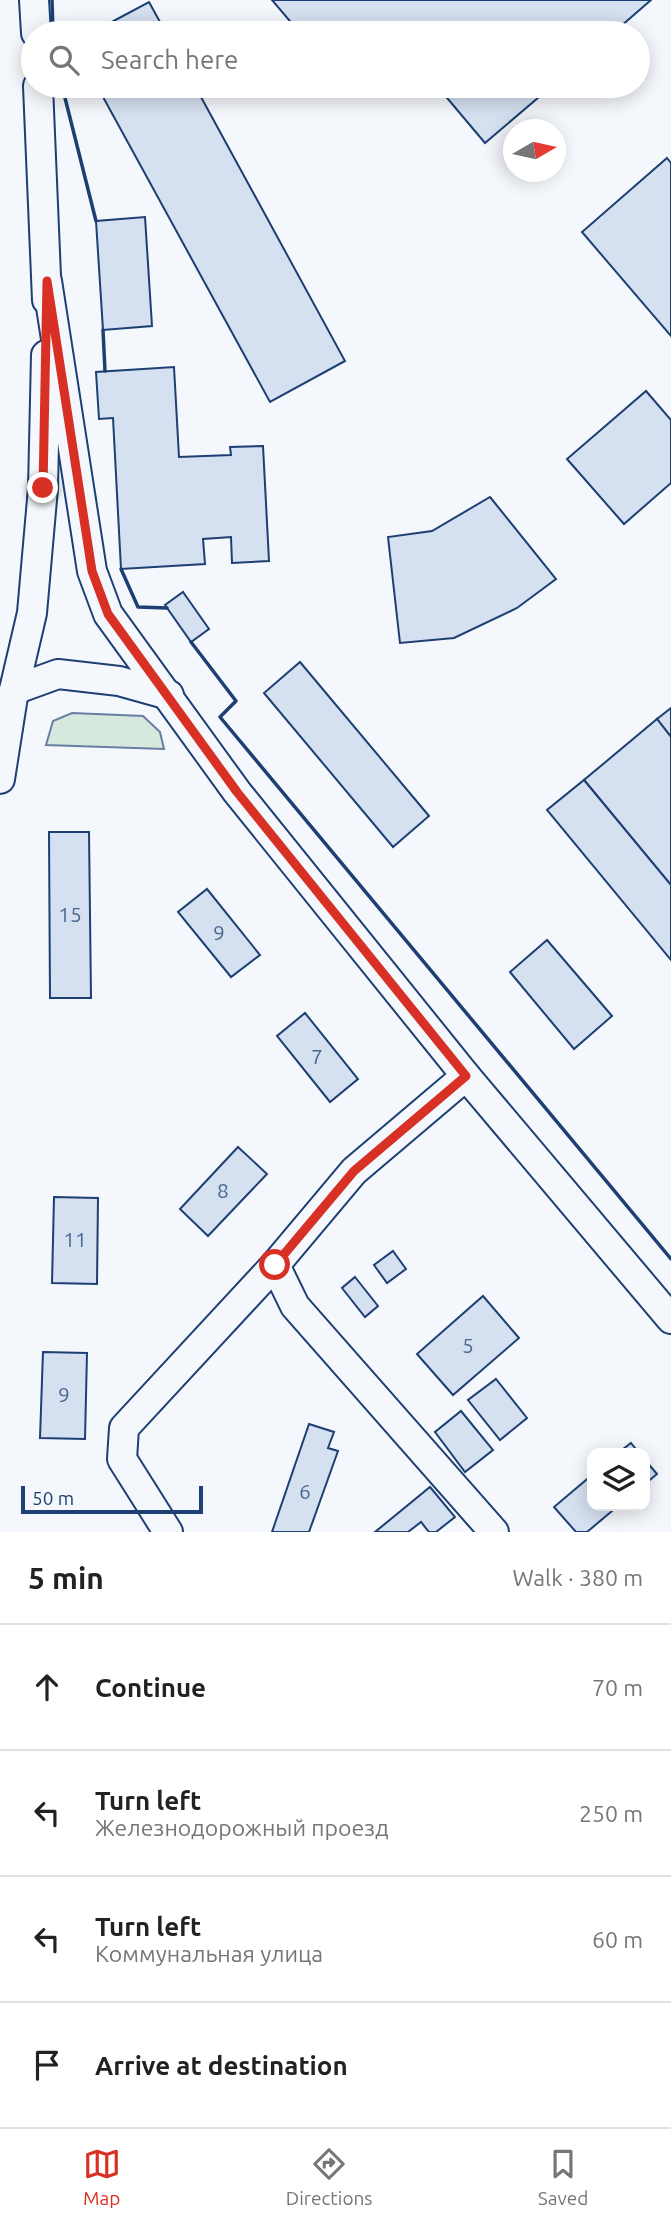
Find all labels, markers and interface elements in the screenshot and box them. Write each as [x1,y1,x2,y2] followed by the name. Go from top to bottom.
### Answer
[21,21,650,98] search box
[45,41,83,79] icon: search
[101,45,238,74] text: Search here
[503,119,566,182] north arrow
[27,472,58,503] route end
[58,902,82,926] house number: 15
[213,920,225,944] house number: 9
[311,1044,323,1068] house number: 7
[217,1178,229,1202] house number: 8
[63,1227,87,1251] house number: 11
[259,1249,290,1280] route start
[462,1333,474,1357] house number: 5
[58,1382,70,1406] house number: 9
[587,1448,650,1511] map controls
[587,1448,650,1511] button: layers
[299,1479,311,1503] house number: 6
[21,1483,203,1515] scale bar
[32,1487,74,1509] text: 50 m
[28,1561,104,1595] text: 5 min
[512,1565,643,1590] text: Walk · 380 m
[28,1668,66,1706] icon: ahead
[95,1673,206,1702] text: Continue
[592,1675,643,1700] text: 70 m
[95,1786,201,1815] text: Turn left
[28,1794,66,1832] icon: left
[579,1801,643,1826] text: 250 m
[95,1815,389,1840] text: Железнодорожный проезд
[95,1912,201,1941] text: Turn left
[28,1920,66,1958] icon: left
[592,1927,643,1952] text: 60 m
[95,1941,323,1966] text: Коммунальная улица
[28,2046,66,2084] icon: arrive
[95,2051,348,2080] text: Arrive at destination
[83,2145,121,2209] tab: Map
[286,2145,373,2209] tab: Directions
[538,2145,588,2209] tab: Saved

